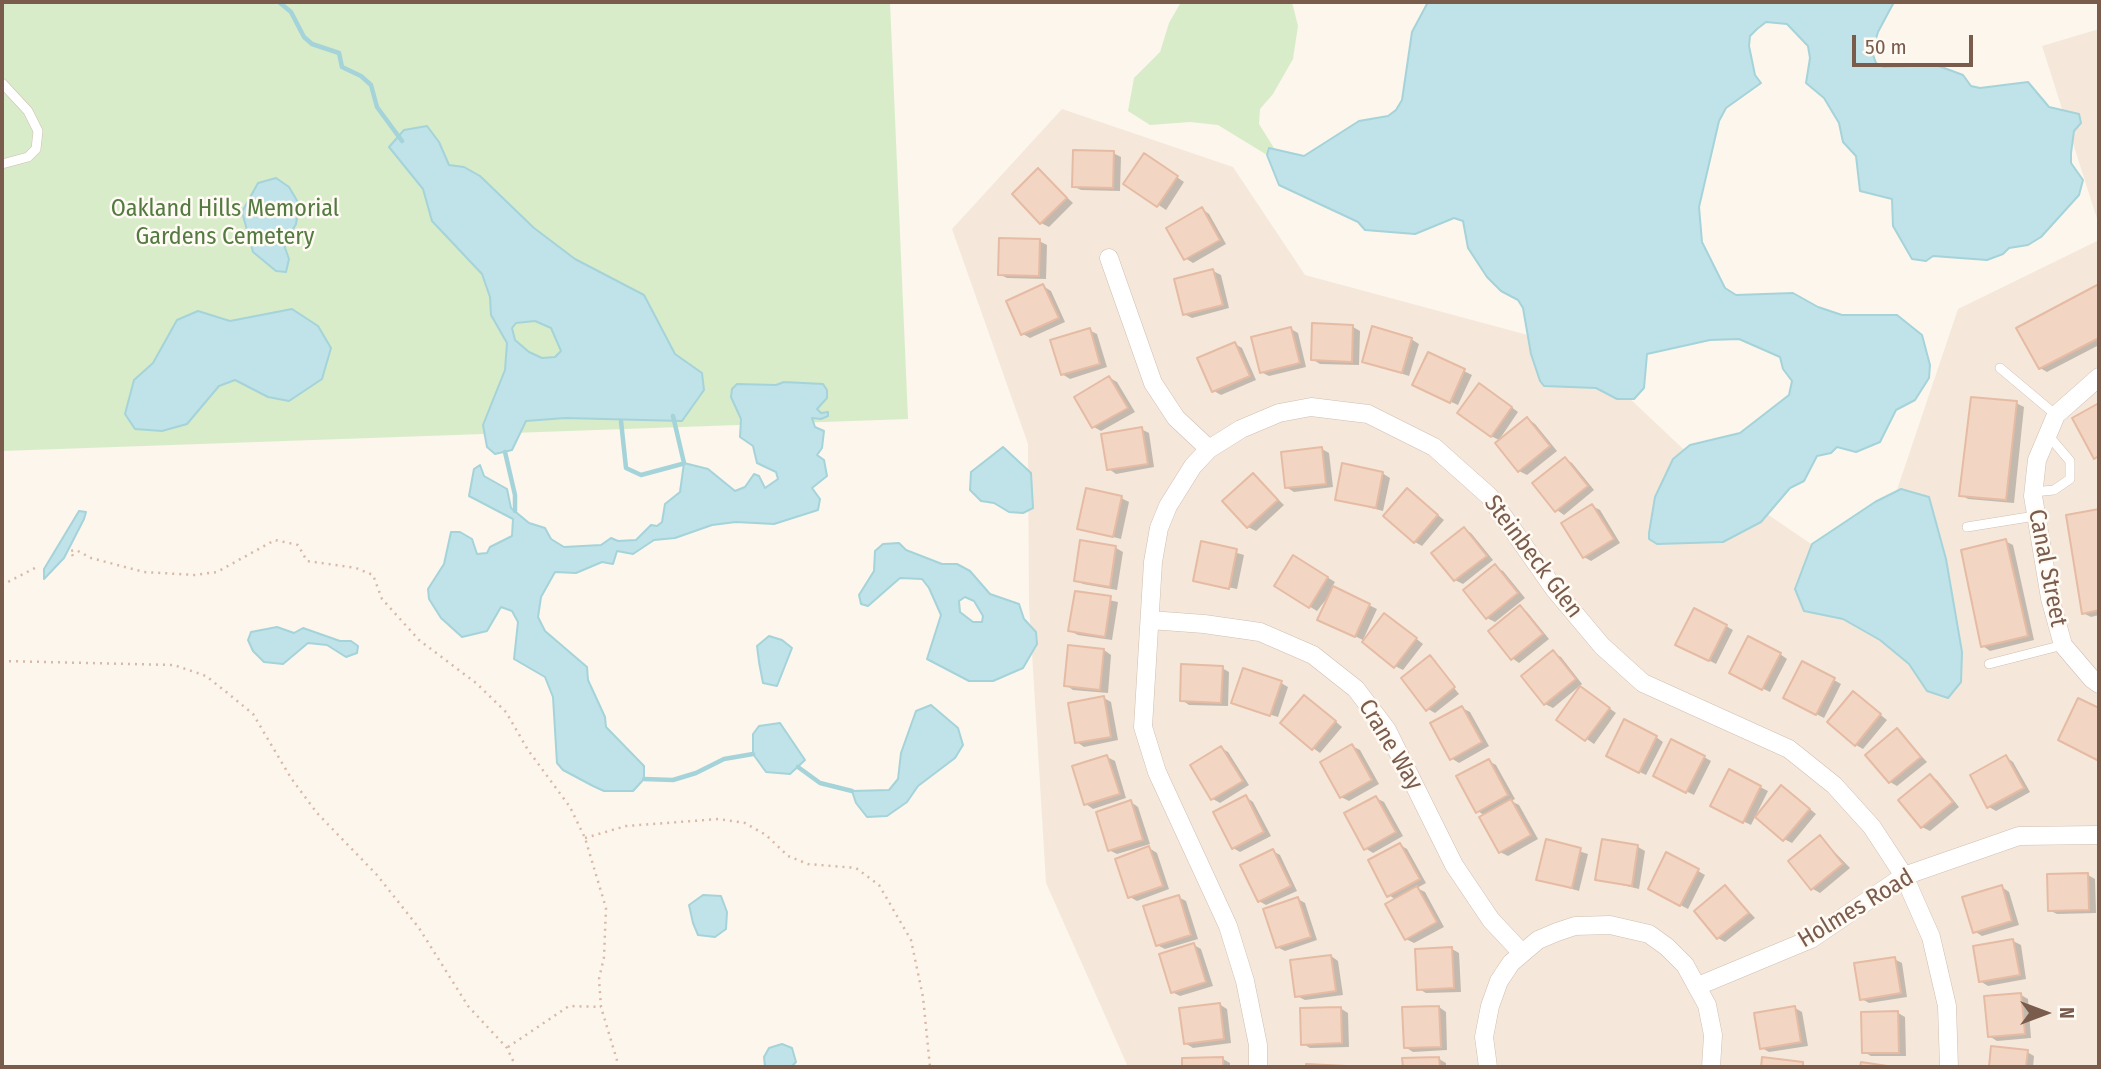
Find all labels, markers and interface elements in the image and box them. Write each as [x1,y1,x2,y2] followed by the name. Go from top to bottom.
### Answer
[1856,21,1977,65] scale bar
[1865,34,1907,60] text: 50 m
[111,195,339,251] park label: Oakland Hills Memorial Gardens Cemetery
[1478,490,1588,624] street label: Steinbeck Glen
[2022,507,2072,629] street label: Canal Street
[1352,694,1428,796] street label: Crane Way
[1793,863,1919,955] street label: Holmes Road
[2010,978,2080,1048] north arrow
[2055,1007,2078,1019] text: N

